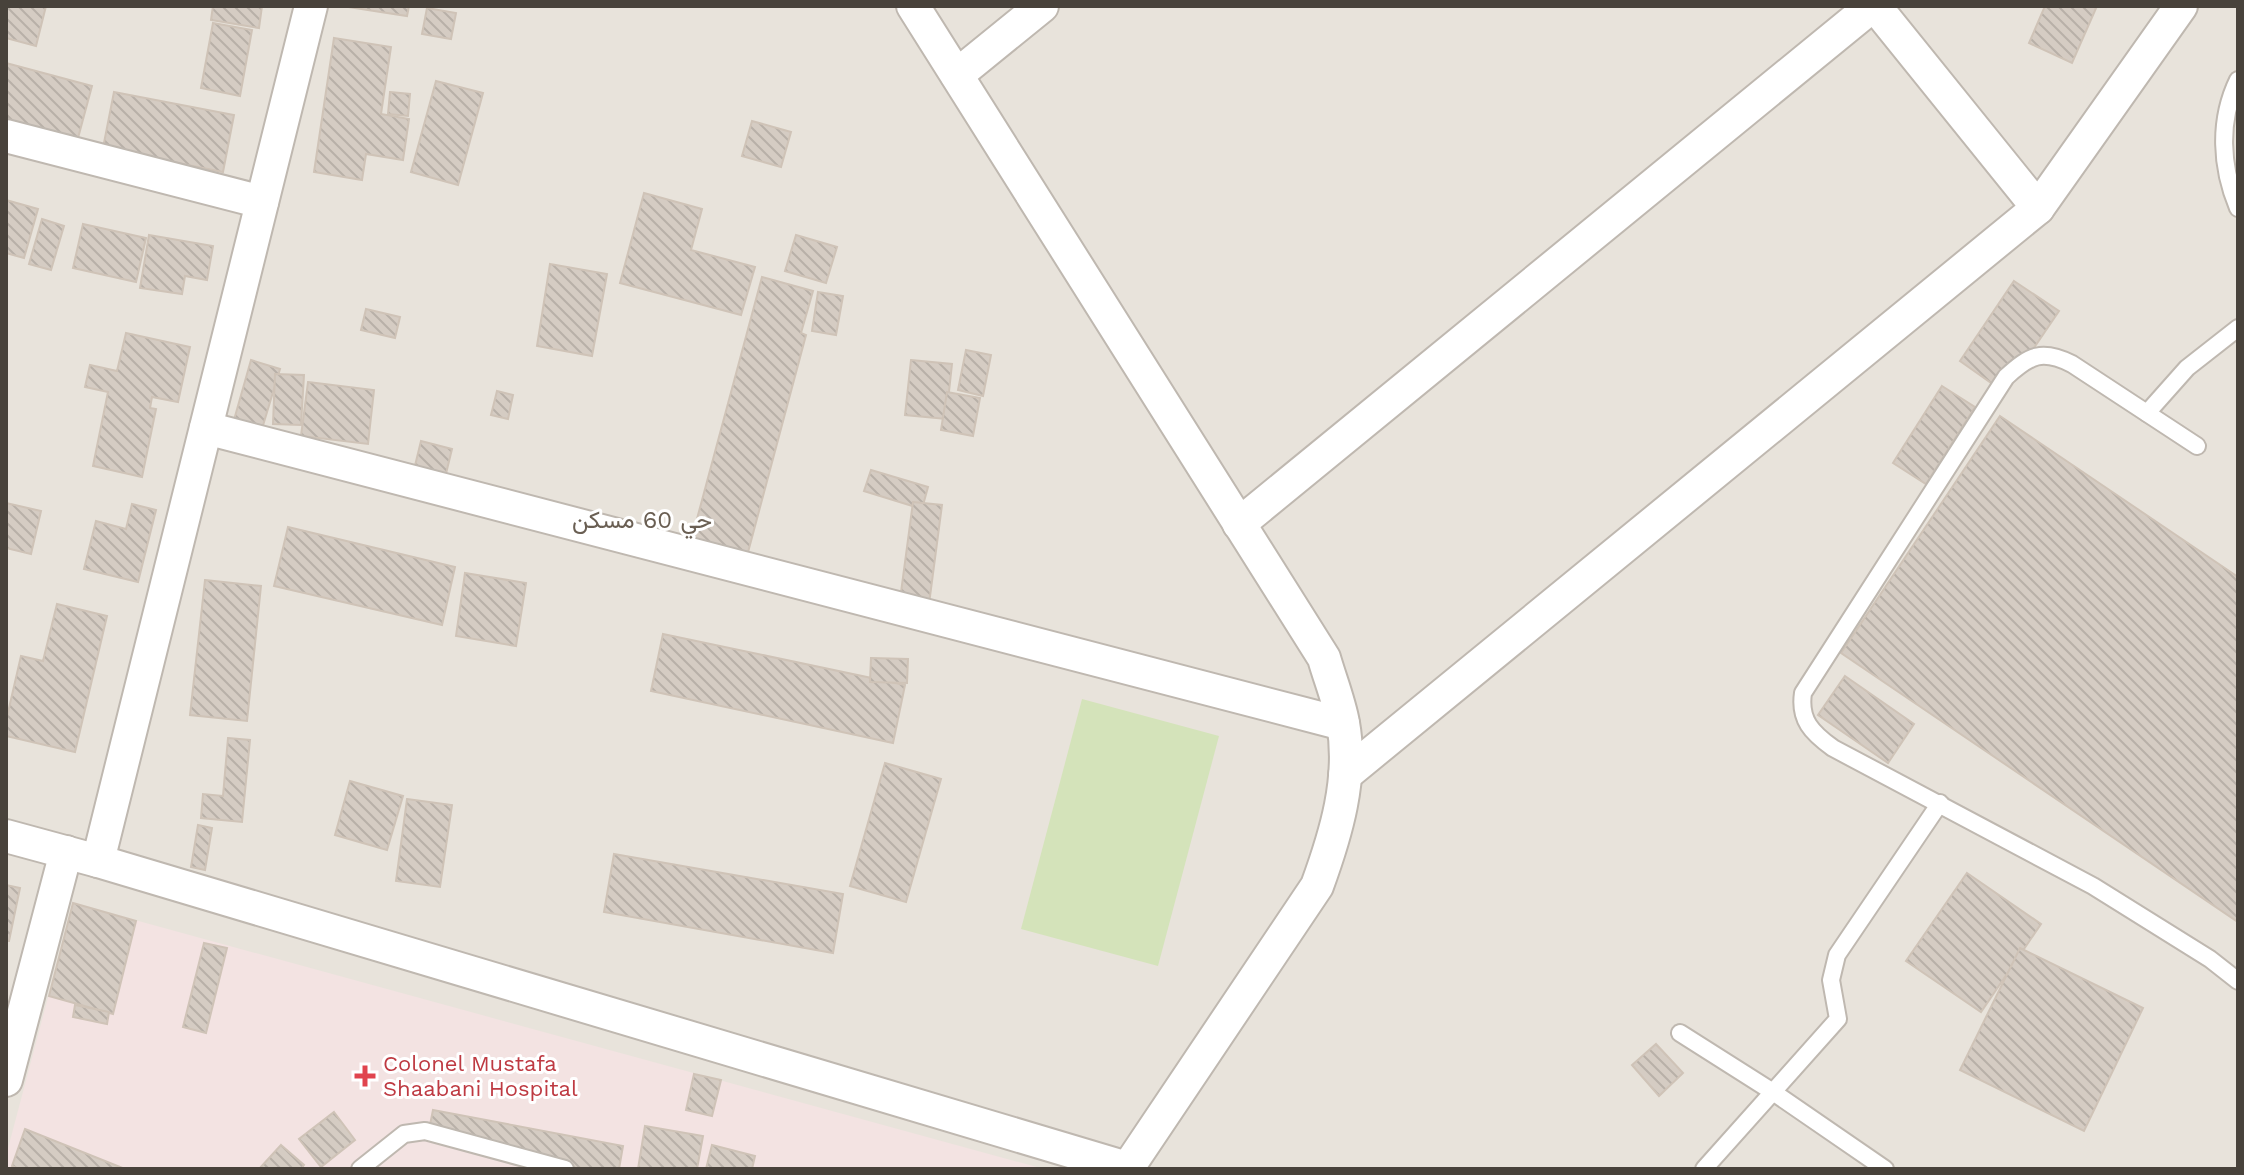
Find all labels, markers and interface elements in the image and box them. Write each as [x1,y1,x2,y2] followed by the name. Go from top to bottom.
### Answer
[572,506,712,539] district label: حي 60 مسكن
[383,1051,578,1101] place label: Colonel Mustafa Shaabani Hospital
[354,1065,376,1087] marker: Colonel Mustafa Shaabani Hospital

